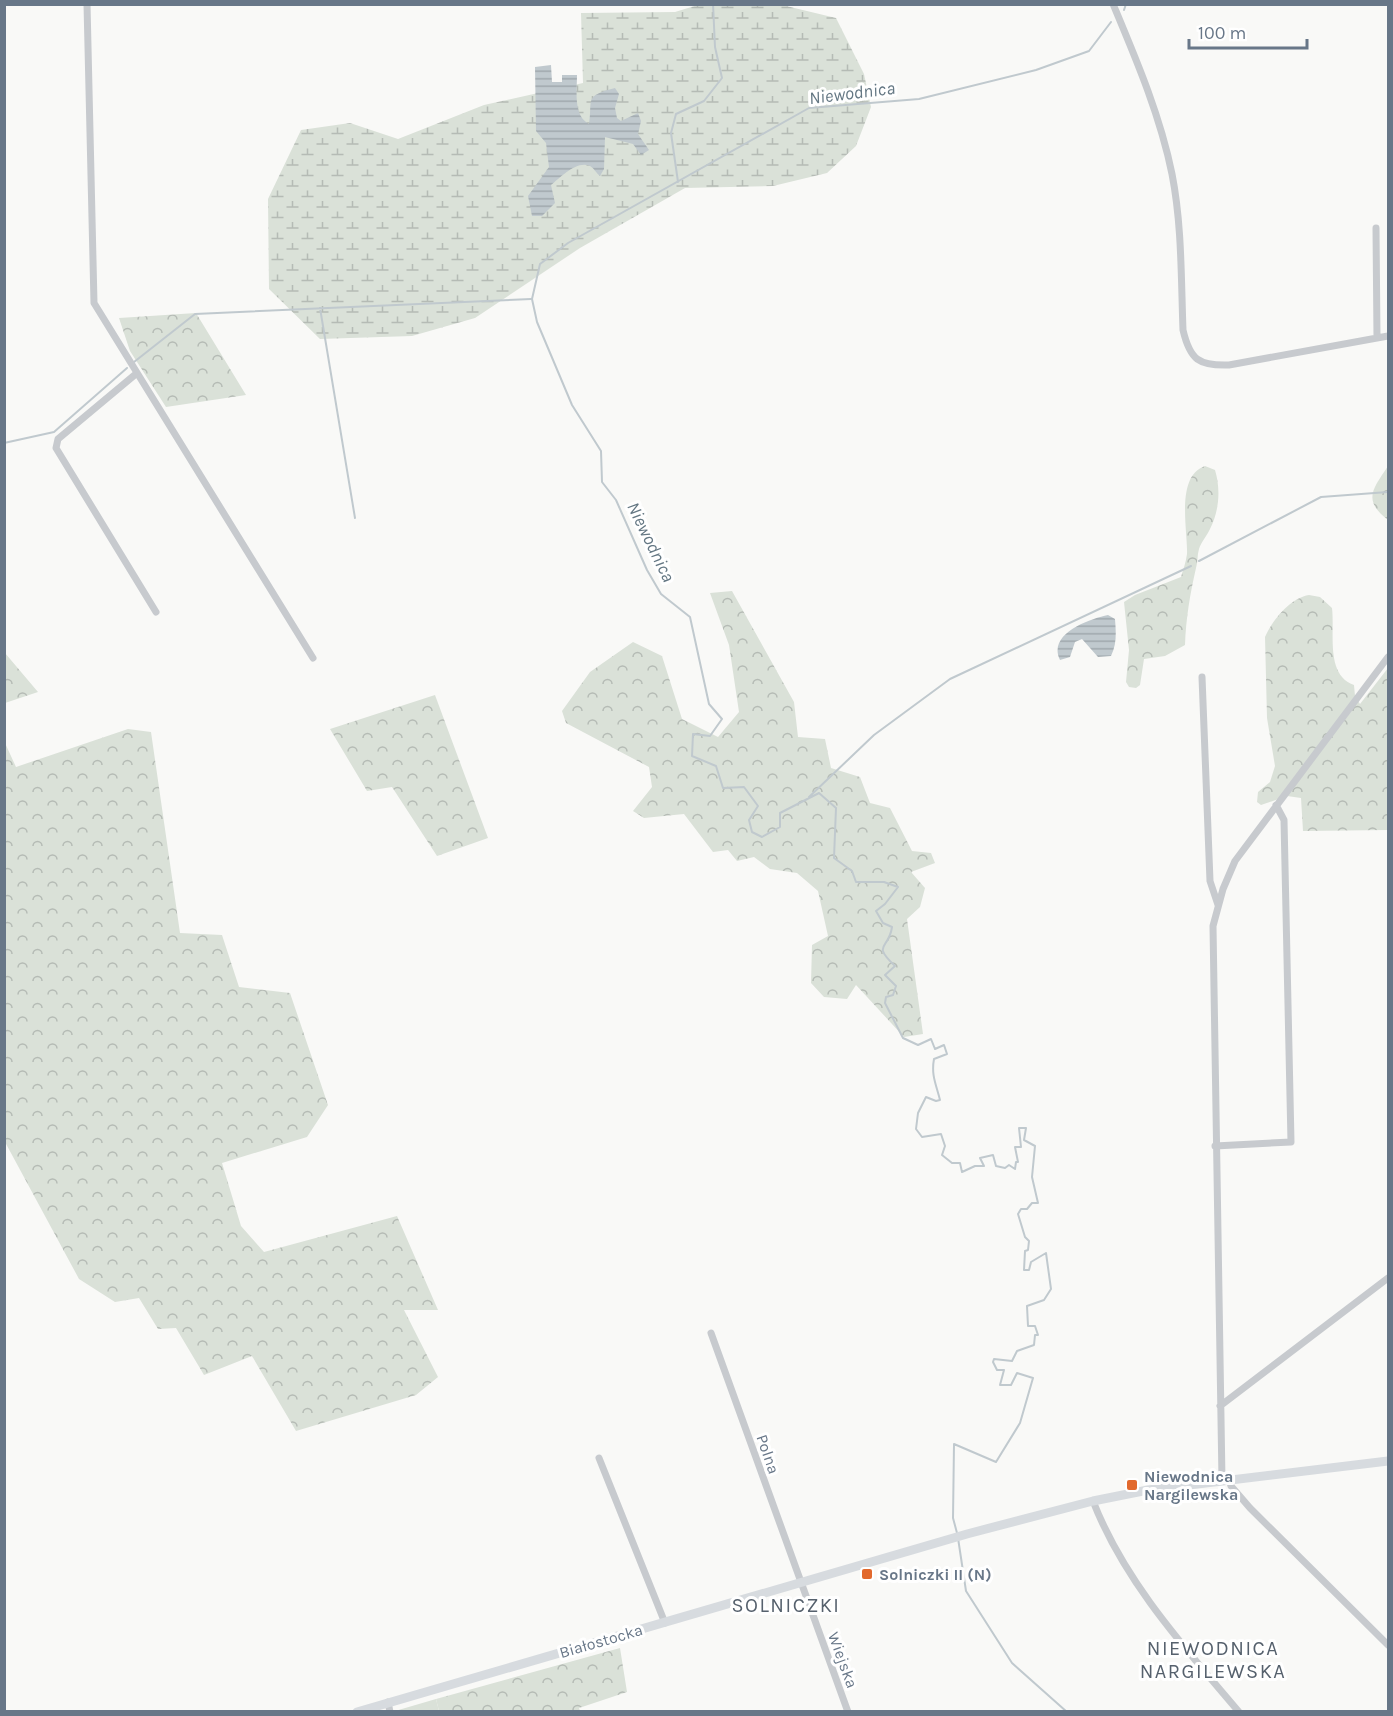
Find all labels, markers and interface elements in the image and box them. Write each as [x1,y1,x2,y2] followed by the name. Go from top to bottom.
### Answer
[1189,12,1308,50] scale bar
[1198,22,1246,44] text: 100 m
[808,77,896,109] water label: Niewodnica
[622,498,680,586] water label: Niewodnica
[752,1432,784,1476] street label: Polna
[1144,1467,1238,1504] place label: Niewodnica Nargilewska
[1125,1478,1139,1492] marker: Niewodnica Nargilewska
[879,1565,992,1584] place label: Solniczki II (N)
[860,1567,874,1581] marker: Solniczki II (N)
[732,1594,840,1617] district label: SOLNICZKI
[557,1620,645,1662] street label: Białostocka
[824,1629,862,1691] street label: Wiejska
[1140,1637,1286,1683] district label: NIEWODNICA NARGILEWSKA

